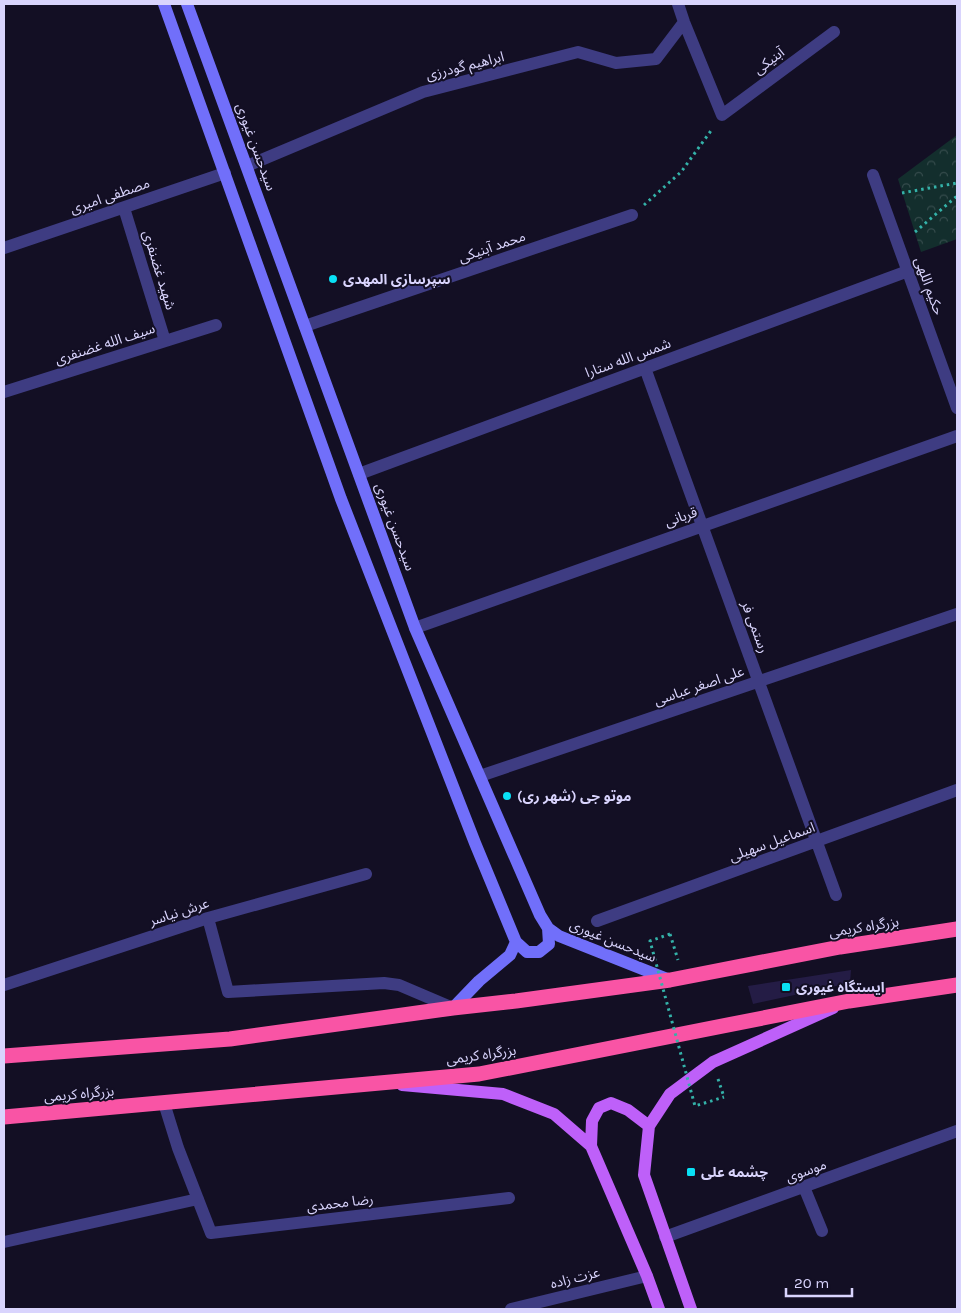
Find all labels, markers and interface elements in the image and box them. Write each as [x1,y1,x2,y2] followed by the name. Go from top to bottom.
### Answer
[750,43,789,78] street label: آبنیکی
[424,48,506,86] street label: ابراهیم گودرزی
[232,101,280,193] street label: سیدحسن غیوری
[68,174,152,218] street label: مصطفی امیری
[139,228,179,312] street label: شهید غضنفری
[456,228,528,266] street label: محمد آبنیکی
[909,255,947,318] street label: حکیم اللهی
[343,271,451,288] place label: سپرسازی المهدی
[327,273,339,285] marker: سپرسازی المهدی
[53,320,157,368] street label: سیف الله غضنفری
[583,335,673,381] street label: شمس الله ستارا
[371,481,419,573] street label: سیدحسن غیوری
[662,504,700,530] street label: قربانی
[737,598,772,655] street label: رستمی فر
[652,663,746,709] street label: علی اصغر عباسی
[517,788,631,805] place label: موتو جی (شهر ری)
[501,790,513,802] marker: موتو جی (شهر ری)
[727,819,817,865] street label: اسماعیل سهیلی
[146,894,211,930] street label: عرش نیاسر
[828,913,900,941] street label: بزرگراه کریمی
[567,916,659,966] street label: سیدحسن غیوری
[796,979,885,996] place label: ایستگاه غیوری
[780,981,792,993] marker: ایستگاه غیوری
[445,1042,517,1068] street label: بزرگراه کریمی
[43,1082,115,1106] street label: بزرگراه کریمی
[783,1156,829,1186] street label: موسوی
[701,1164,768,1181] place label: چشمه علی
[685,1166,697,1178] marker: چشمه علی
[306,1190,374,1216] street label: رضا محمدی
[549,1264,601,1292] street label: عزت زاده
[786,1266,852,1298] scale bar
[794,1274,829,1292] text: 20 m

